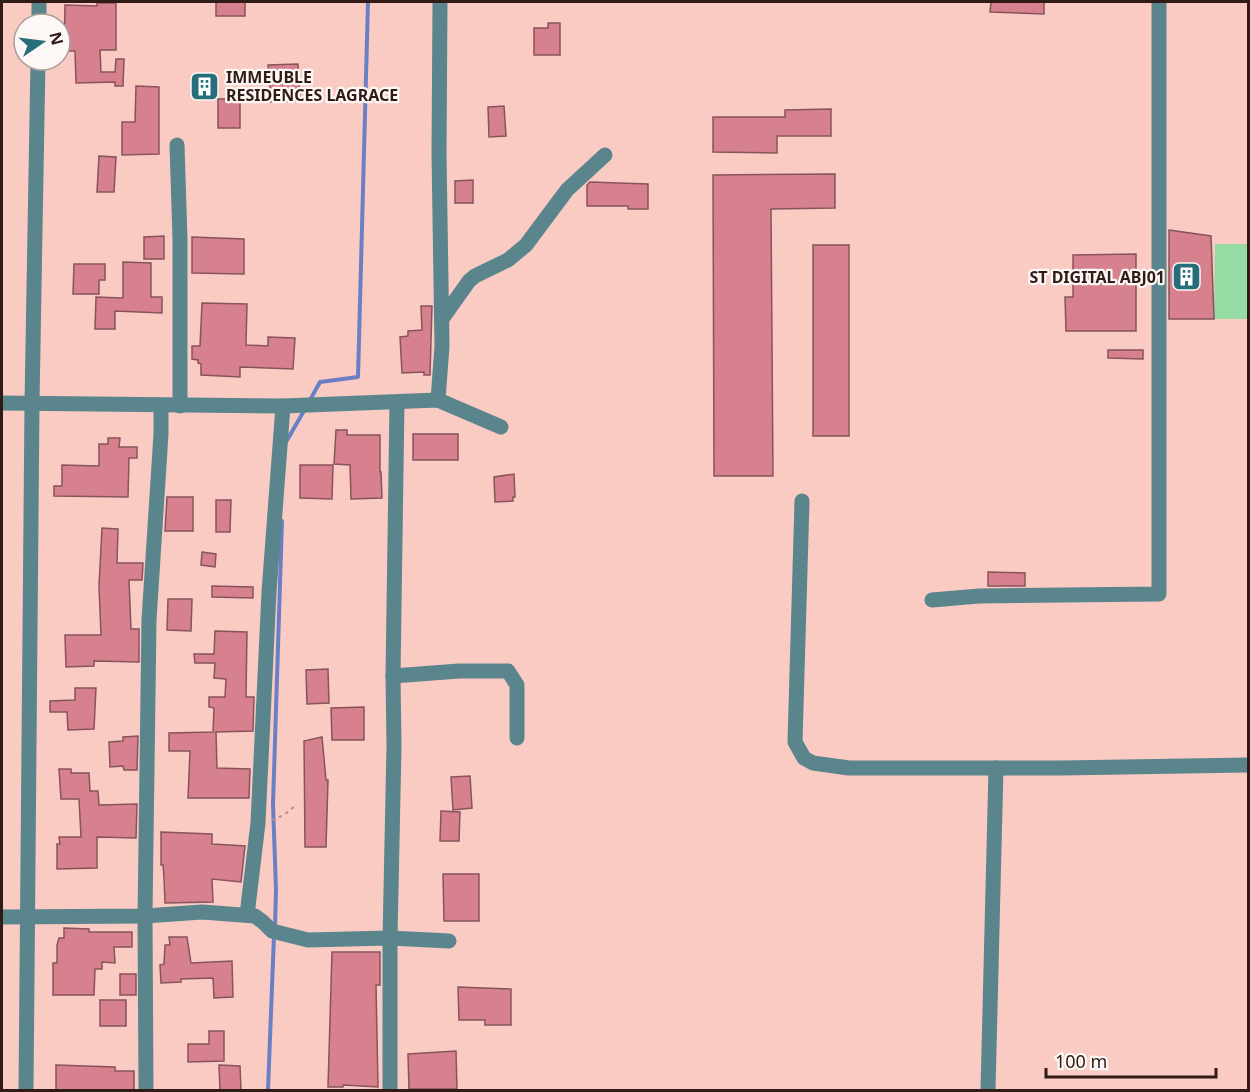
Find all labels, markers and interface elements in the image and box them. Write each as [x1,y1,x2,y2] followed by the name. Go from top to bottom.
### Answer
[12,12,72,72] north arrow
[44,29,69,47] text: N
[226,66,398,106] place label: IMMEUBLE RESIDENCES LAGRACE
[189,70,221,102] building icon: IMMEUBLE RESIDENCES LAGRACE
[1170,261,1202,293] building icon: ST DIGITAL ABJ01
[1029,266,1165,288] place label: ST DIGITAL ABJ01
[1046,1041,1216,1079] scale bar
[1055,1049,1107,1073] text: 100 m

